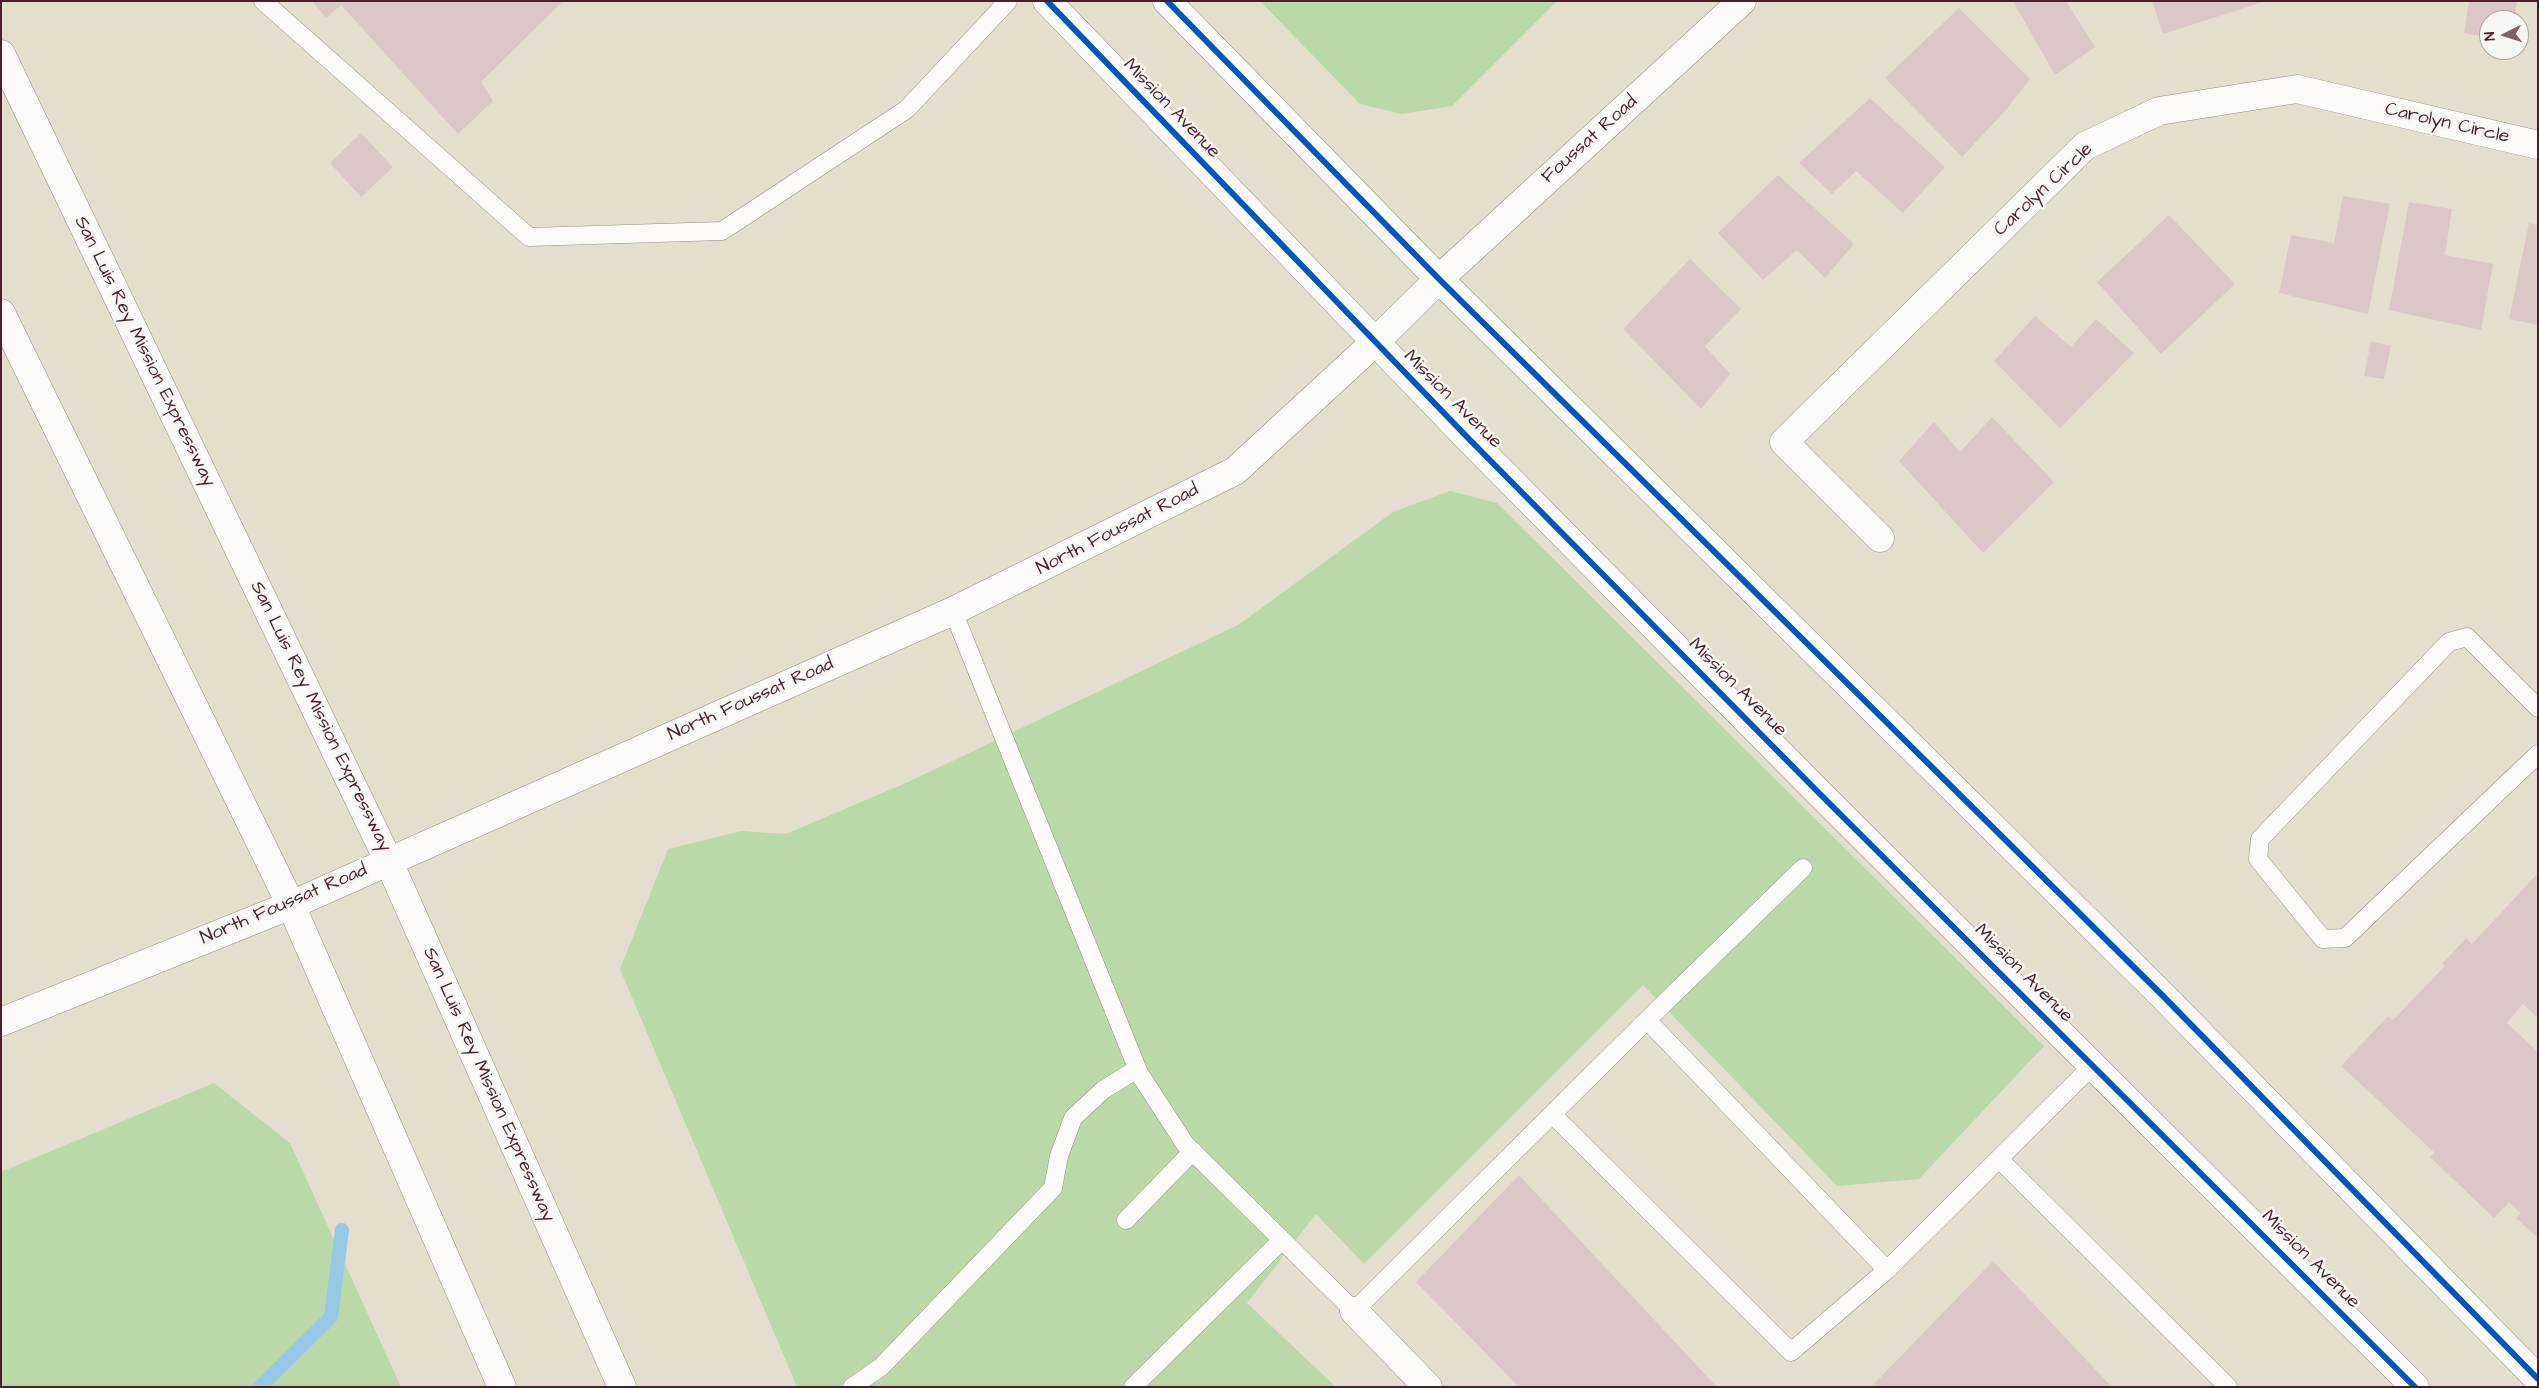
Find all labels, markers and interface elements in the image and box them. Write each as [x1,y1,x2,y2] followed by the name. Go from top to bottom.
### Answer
[2479,10,2529,60] north arrow
[2480,31,2500,41] text: N
[1118,54,1224,164] street label: Mission Avenue
[1537,91,1643,189] street label: Foussat Road
[2383,99,2511,149] street label: Carolyn Circle
[1990,138,2098,242] street label: Carolyn Circle
[68,213,220,491] street label: San Luis Rey Mission Expressway
[1398,346,1506,454] street label: Mission Avenue
[1033,479,1203,581] street label: North Foussat Road
[244,578,396,856] street label: San Luis Rey Mission Expressway
[1683,634,1791,742] street label: Mission Avenue
[665,653,837,747] street label: North Foussat Road
[197,860,371,950] street label: North Foussat Road
[1969,920,2077,1028] street label: Mission Avenue
[417,944,559,1226] street label: San Luis Rey Mission Expressway
[2256,1206,2364,1314] street label: Mission Avenue

